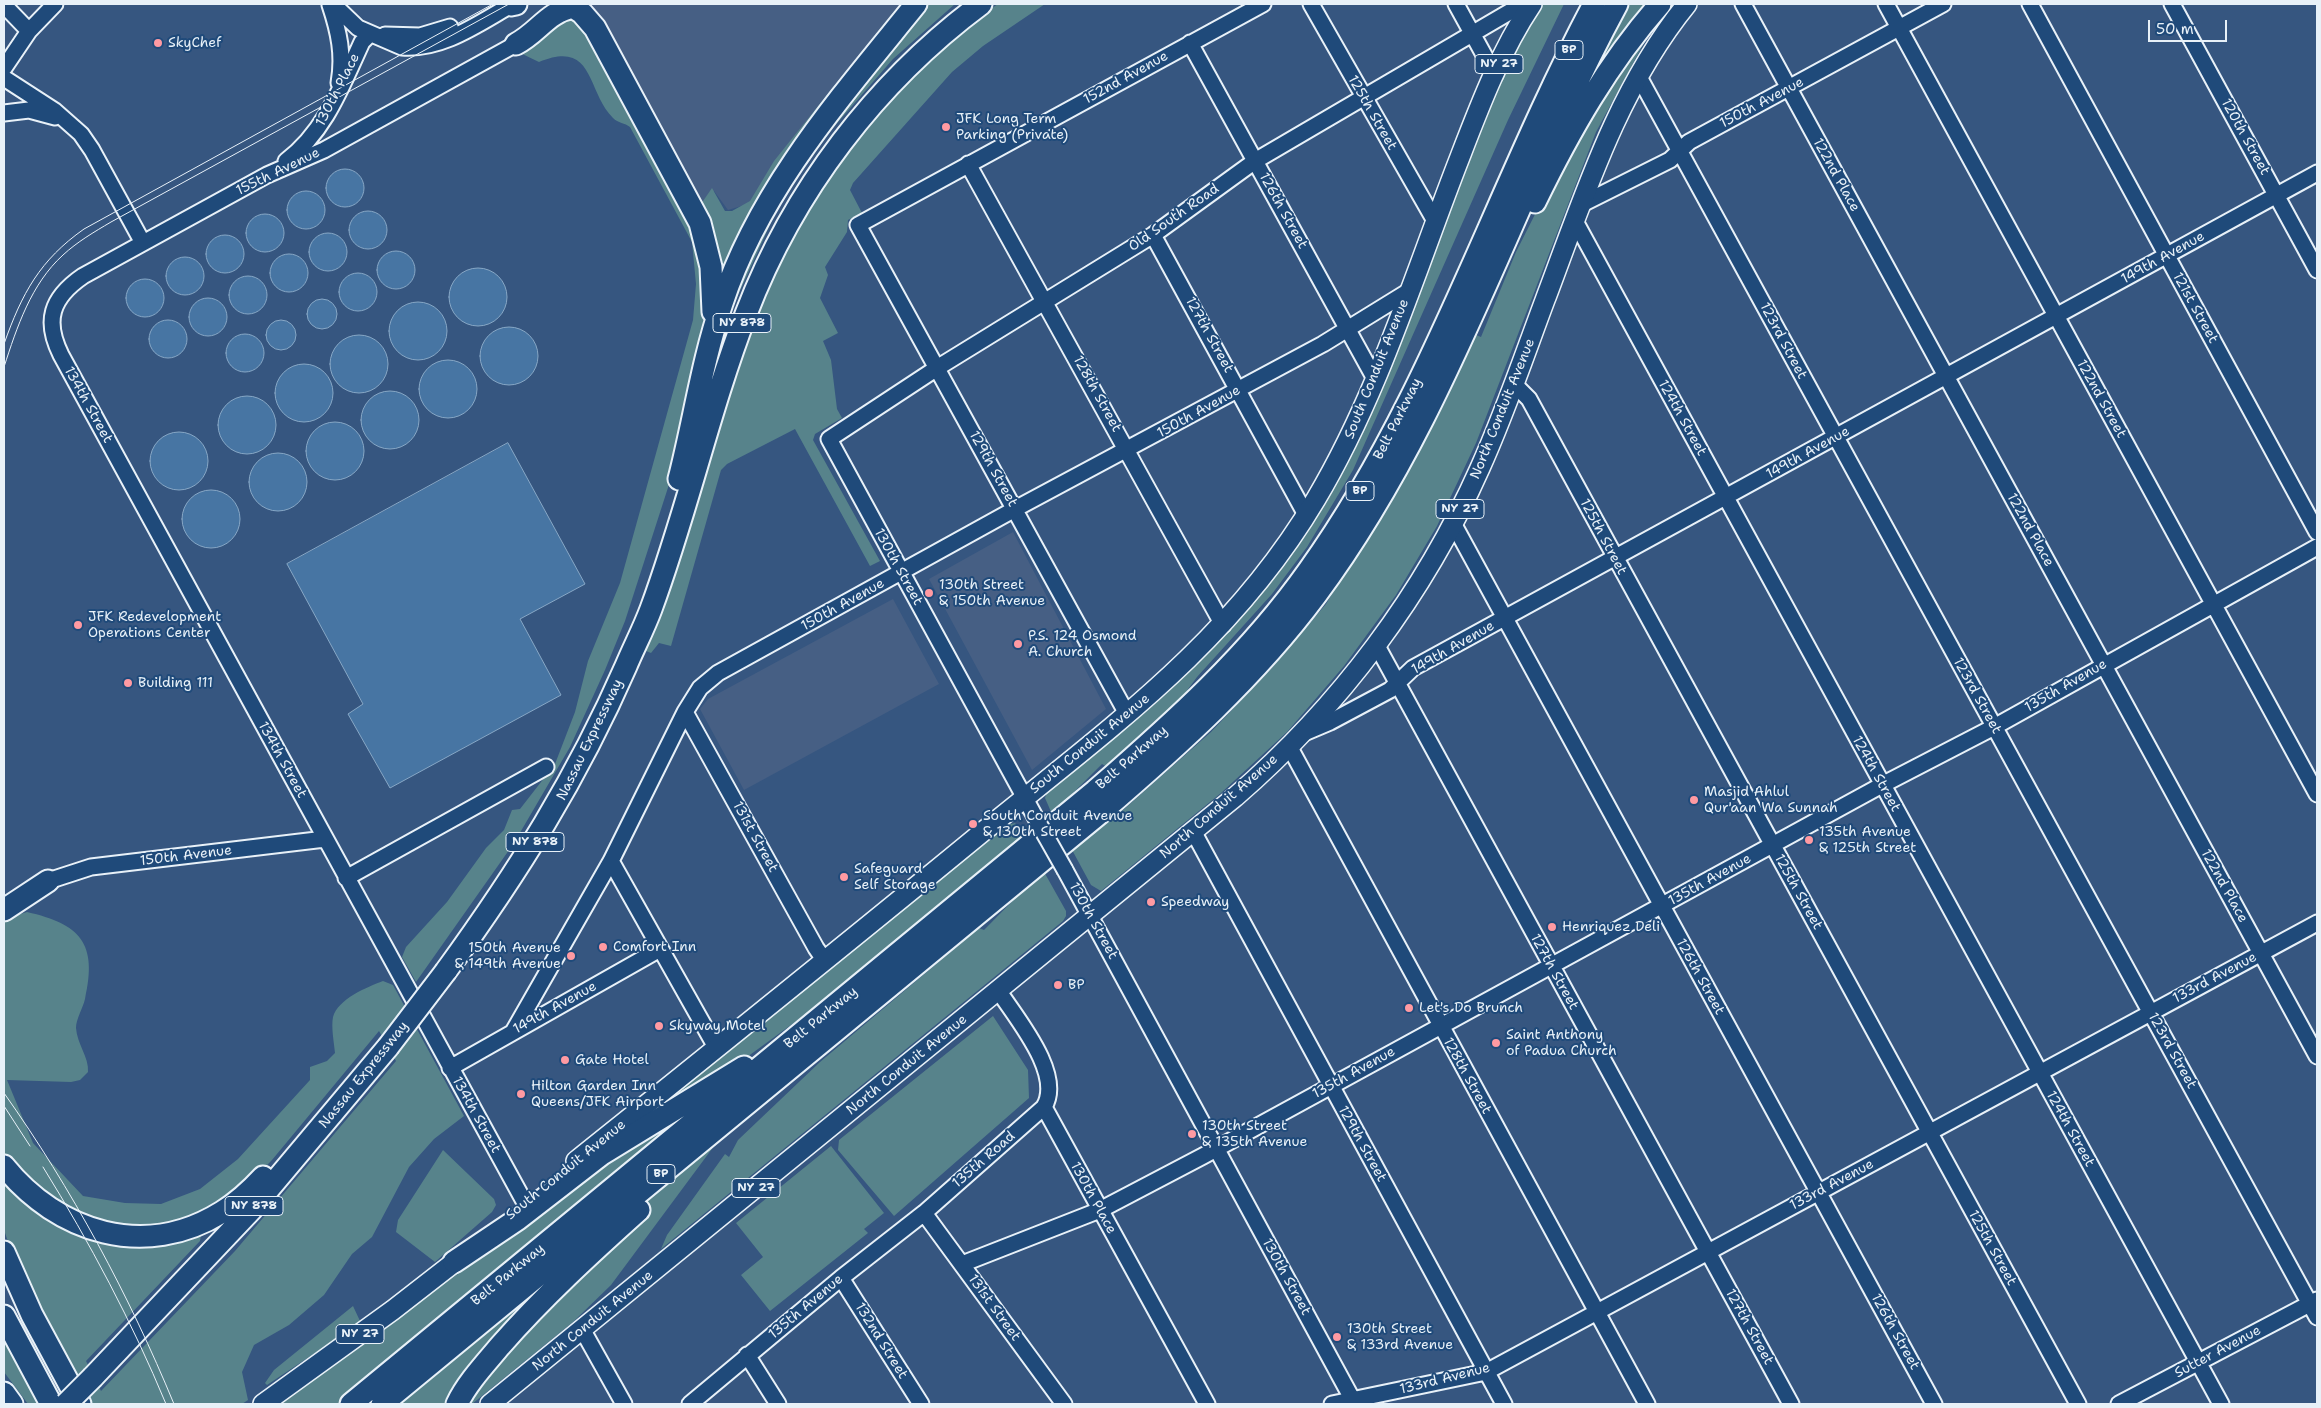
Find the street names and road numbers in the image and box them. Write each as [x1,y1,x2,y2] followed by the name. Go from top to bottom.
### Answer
[1555,40,1583,60] road number: BP
[1081,48,1171,108] street label: 152nd Avenue
[312,51,364,129] street label: 130th Place
[1475,54,1523,74] road number: NY 27
[1344,73,1400,153] street label: 125th Street
[1717,74,1807,132] street label: 150th Avenue
[2217,96,2273,178] street label: 120th Street
[1809,135,1863,215] street label: 122nd Place
[233,144,323,200] street label: 155th Avenue
[1255,170,1311,252] street label: 126th Street
[1126,181,1222,255] street label: Old South Road
[2118,228,2208,288] street label: 149th Avenue
[2169,270,2221,346] street label: 121st Street
[1181,294,1237,376] street label: 127th Street
[1341,297,1413,441] street label: South Conduit Avenue
[1756,300,1810,382] street label: 123rd Street
[713,314,771,332] road number: NY 878
[1467,336,1539,482] street label: North Conduit Avenue
[1069,353,1125,435] street label: 128th Street
[2073,357,2129,441] street label: 122nd Street
[60,364,116,446] street label: 134th Street
[1370,375,1426,463] street label: Belt Parkway
[1654,377,1710,459] street label: 124th Street
[1154,382,1244,442] street label: 150th Avenue
[1763,423,1853,483] street label: 149th Avenue
[965,428,1021,510] street label: 129th Street
[1346,482,1374,501] road number: BP
[2003,490,2057,570] street label: 122nd Place
[1576,496,1630,578] street label: 125th Street
[1436,499,1484,518] road number: NY 27
[870,526,926,608] street label: 130th Street
[798,575,888,635] street label: 150th Avenue
[1409,618,1497,678] street label: 149th Avenue
[1949,655,2005,737] street label: 123rd Street
[2022,656,2110,716] street label: 135th Avenue
[553,677,627,803] street label: Nassau Expressway
[1027,690,1153,798] street label: South Conduit Avenue
[254,719,310,801] street label: 134th Street
[1093,722,1171,794] street label: Belt Parkway
[1848,733,1904,815] street label: 124th Street
[1157,751,1281,863] street label: North Conduit Avenue
[729,799,781,875] street label: 131st Street
[506,832,564,852] road number: NY 878
[139,842,233,870] street label: 150th Avenue
[2197,846,2251,926] street label: 122nd Place
[1666,850,1754,910] street label: 135th Avenue
[1770,851,1826,933] street label: 125th Street
[1065,880,1121,962] street label: 130th Street
[1526,931,1582,1013] street label: 127th Street
[1672,936,1728,1018] street label: 126th Street
[2170,949,2260,1007] street label: 133rd Avenue
[510,978,600,1038] street label: 149th Avenue
[781,983,861,1053] street label: Belt Parkway
[2144,1010,2200,1092] street label: 123rd Street
[843,1011,971,1119] street label: North Conduit Avenue
[316,1018,412,1132] street label: Nassau Expressway
[1439,1035,1495,1117] street label: 128th Street
[1310,1043,1398,1103] street label: 135th Avenue
[448,1074,504,1156] street label: 134th Street
[2042,1088,2098,1170] street label: 124th Street
[1334,1103,1390,1185] street label: 129th Street
[503,1116,629,1224] street label: South Conduit Avenue
[949,1128,1019,1192] street label: 135th Road
[1787,1156,1877,1214] street label: 133rd Avenue
[1066,1159,1120,1237] street label: 130th Place
[647,1164,675,1184] road number: BP
[732,1178,780,1198] road number: NY 27
[225,1196,283,1216] road number: NY 878
[1964,1207,2020,1289] street label: 125th Street
[1258,1236,1314,1318] street label: 130th Street
[468,1240,548,1310] street label: Belt Parkway
[529,1267,657,1375] street label: North Conduit Avenue
[765,1271,847,1343] street label: 135th Avenue
[964,1271,1024,1345] street label: 131st Street
[1721,1286,1777,1368] street label: 127th Street
[1867,1291,1923,1373] street label: 126th Street
[851,1300,911,1382] street label: 132nd Street
[2172,1322,2264,1382] street label: Sutter Avenue
[336,1325,384,1344] road number: NY 27
[1398,1360,1492,1398] street label: 133rd Avenue

